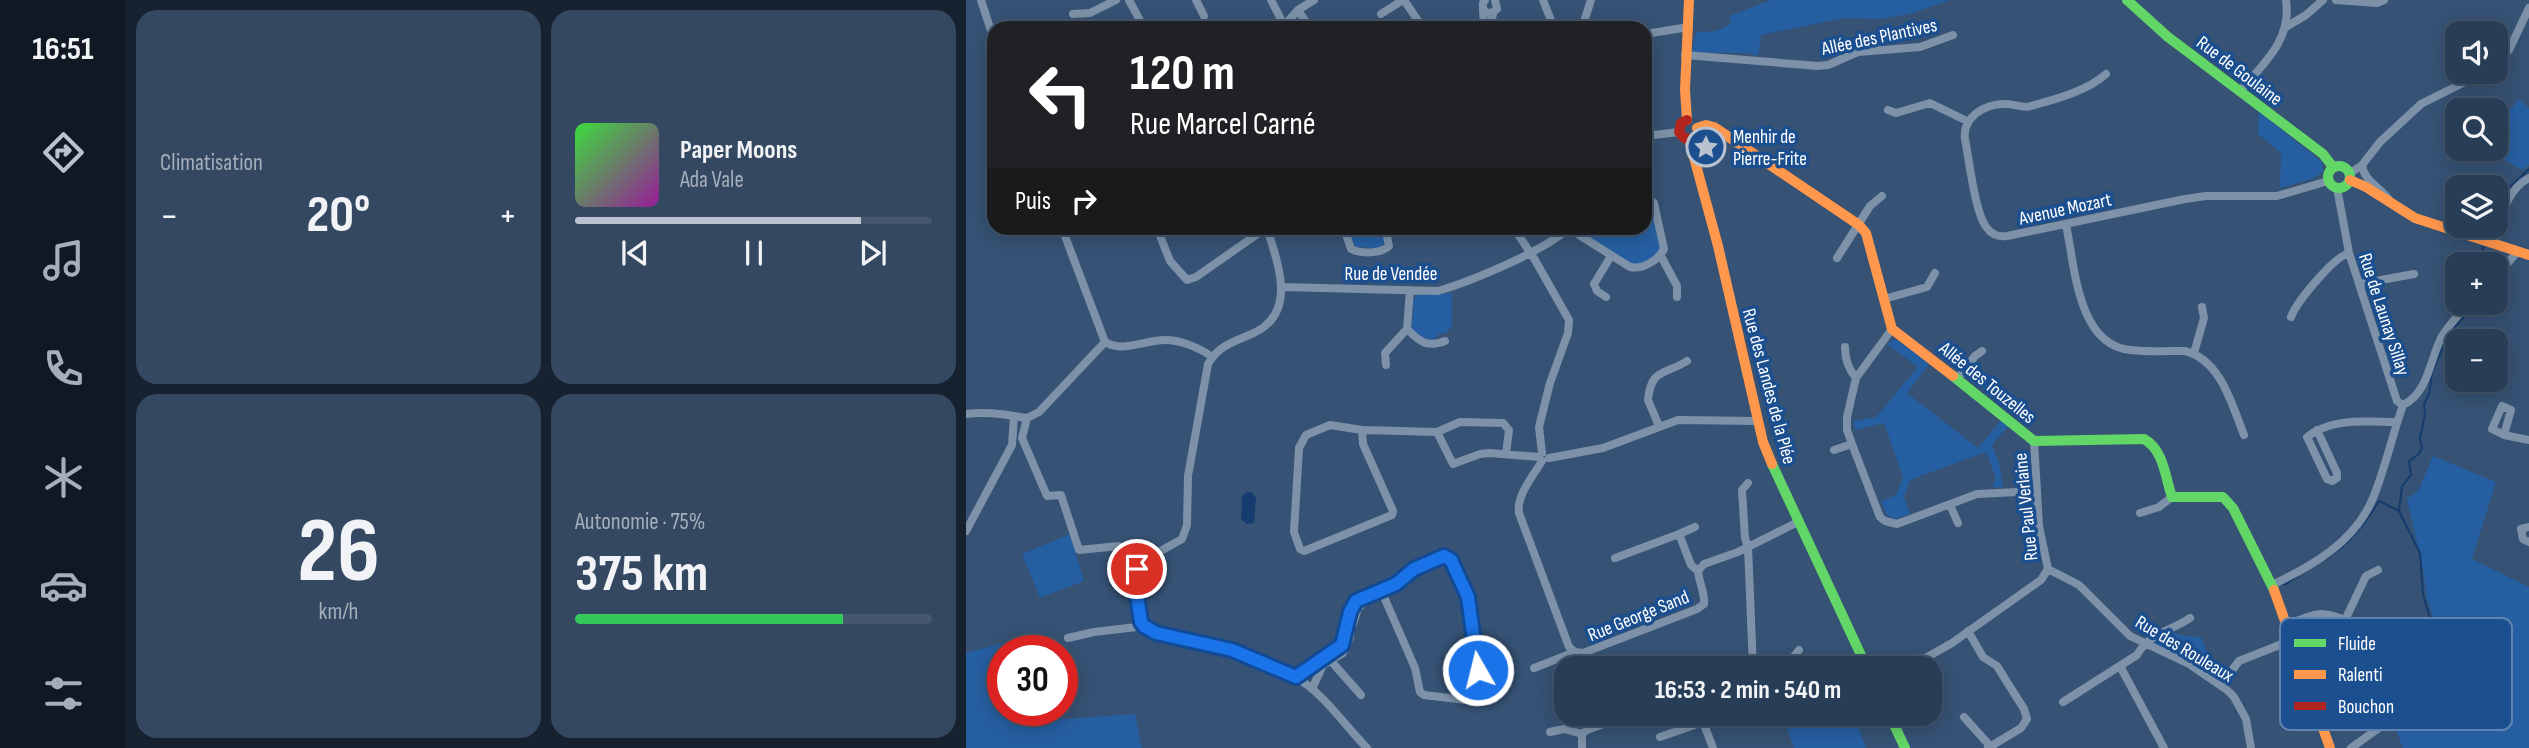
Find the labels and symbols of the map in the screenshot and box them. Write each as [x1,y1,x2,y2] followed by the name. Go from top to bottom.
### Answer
[1819,14,1939,61] street label: Allée des Plantives
[2192,31,2287,111] street label: Rue de Goulaine
[1685,126,1727,168] place icon: Menhir de Pierre-Frite
[1733,126,1807,171] place label: Menhir de Pierre-Frite
[2016,188,2114,231] street label: Avenue Mozart
[2353,250,2414,379] street label: Rue de Launay Sillay
[1345,263,1437,286] street label: Rue de Vendée
[1737,306,1800,467] street label: Rue des Landes de la Plée
[1934,337,2040,429] street label: Allée des Touzelles
[2009,452,2044,562] street label: Rue Paul Verlaine
[1107,539,1167,599] pin
[1585,586,1692,647] street label: Rue George Sand
[2131,611,2238,688] street label: Rue des Rouleaux
[2280,618,2512,730] legend
[1441,633,1515,707] position arrow
[2338,633,2376,656] text: Fluide
[987,635,1078,726] speed limit sign: 30
[2338,664,2383,687] text: Ralenti
[2338,696,2394,719] text: Bouchon

